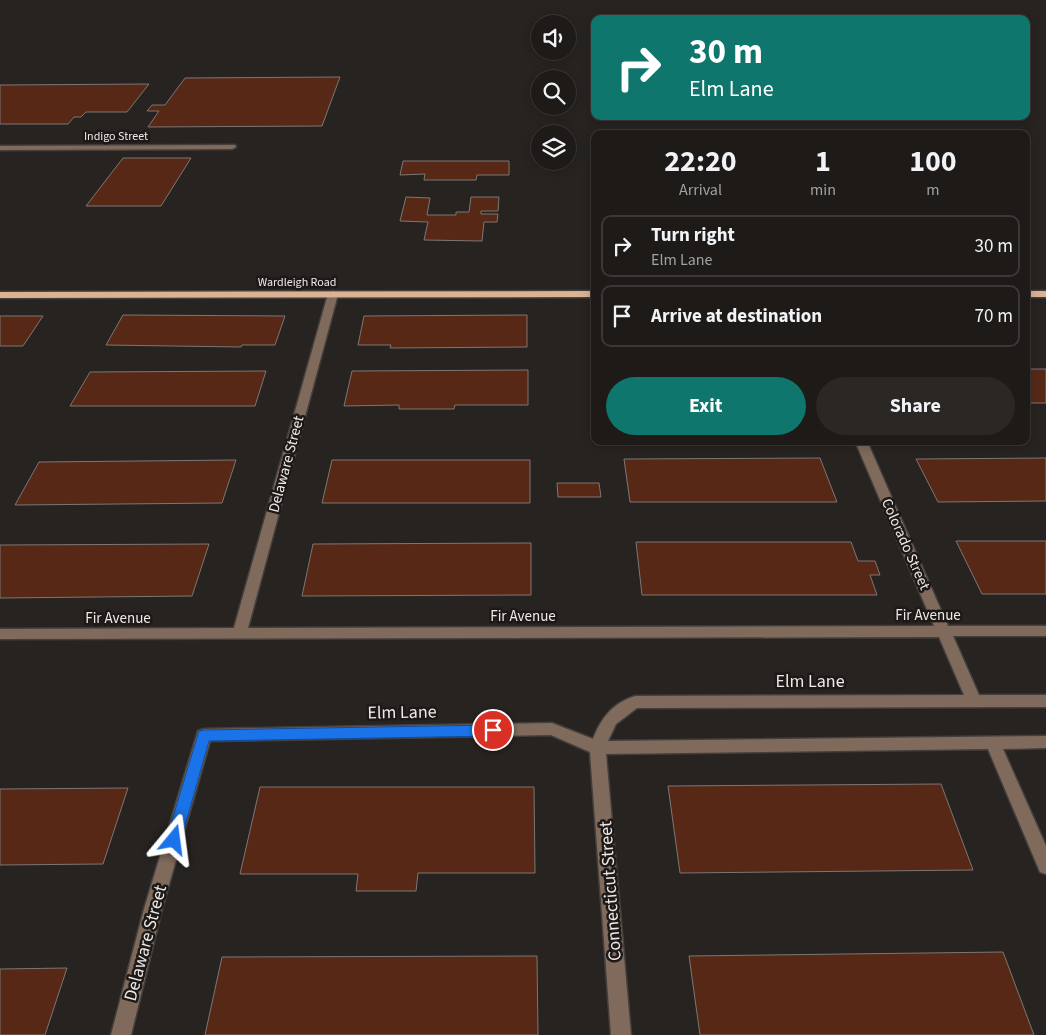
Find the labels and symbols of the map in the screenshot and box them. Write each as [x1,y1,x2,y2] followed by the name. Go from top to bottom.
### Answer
[84,128,148,145] street label: Indigo Street
[258,274,336,291] street label: Wardleigh Road
[263,413,309,515] street label: Delaware Street
[876,495,935,593] street label: Colorado Street
[895,605,961,626] street label: Fir Avenue
[490,606,556,627] street label: Fir Avenue
[85,608,151,629] street label: Fir Avenue
[775,669,845,694] street label: Elm Lane
[367,699,437,726] street label: Elm Lane
[472,709,514,751] pin
[147,813,199,865] position arrow
[593,820,628,962] street label: Connecticut Street
[118,882,173,1004] street label: Delaware Street

